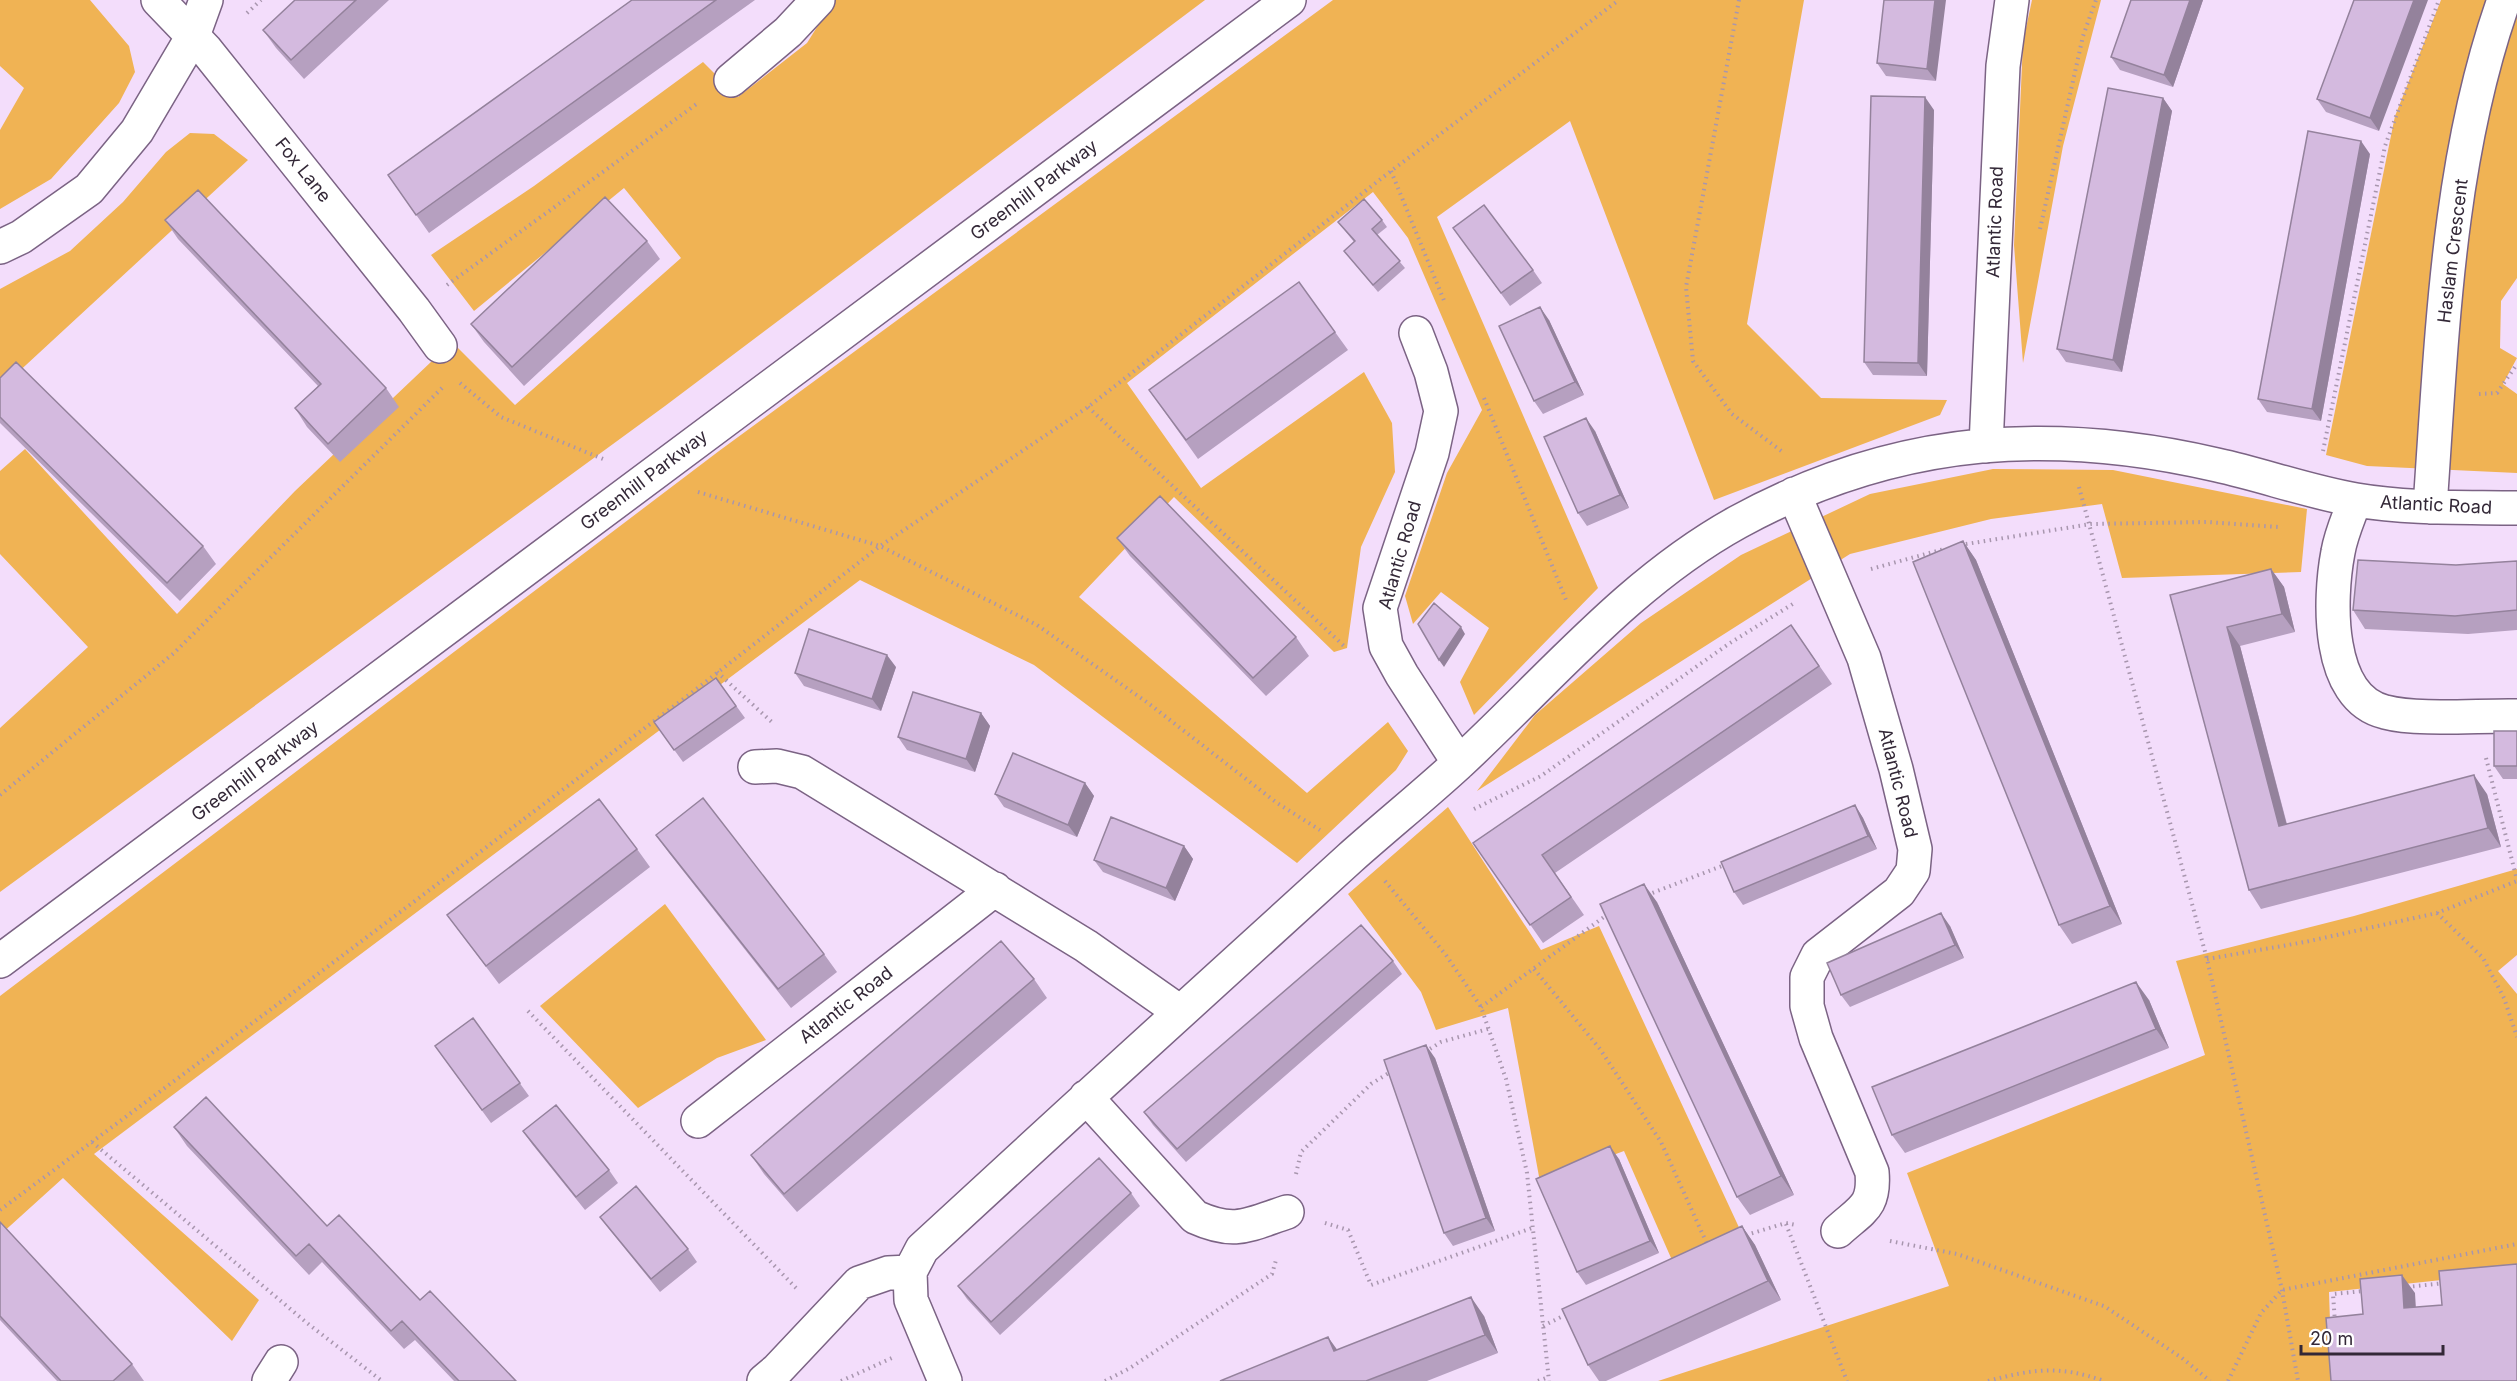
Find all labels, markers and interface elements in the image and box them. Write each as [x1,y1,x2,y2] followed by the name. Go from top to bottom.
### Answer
[271,133,336,206] street label: Fox Lane
[966,135,1101,244] street label: Greenhill Parkway
[1982,166,2007,278] street label: Atlantic Road
[2433,177,2472,324] street label: Haslam Crescent
[576,425,711,534] street label: Greenhill Parkway
[2380,491,2493,518] street label: Atlantic Road
[1374,498,1425,612] street label: Atlantic Road
[187,716,322,825] street label: Greenhill Parkway
[1875,726,1922,840] street label: Atlantic Road
[795,962,896,1047] street label: Atlantic Road
[2301,1318,2444,1356] scale bar
[2310,1328,2353,1349] text: 20 m

